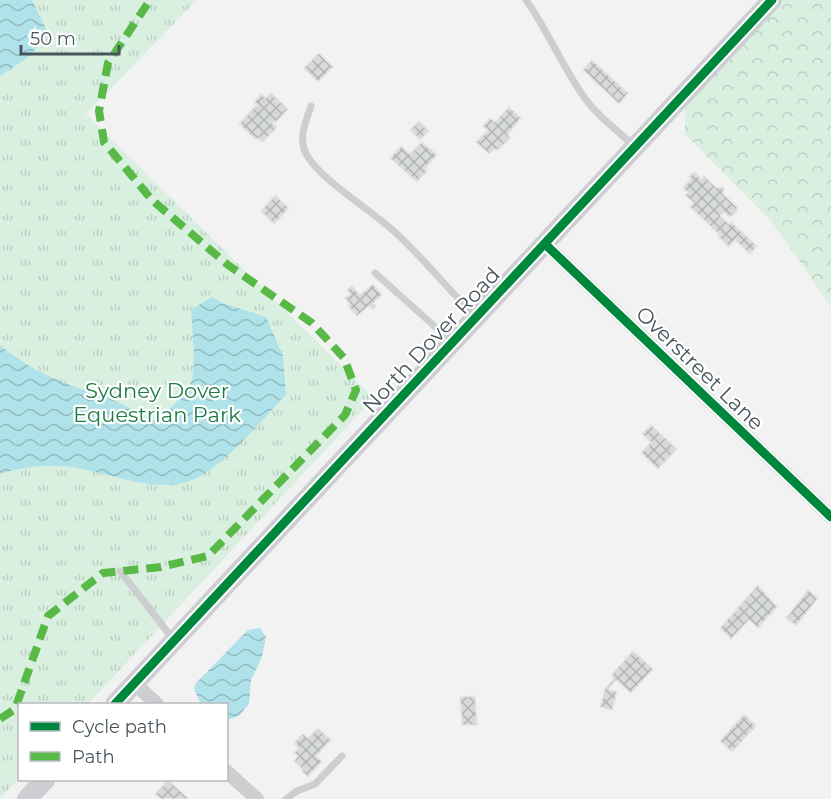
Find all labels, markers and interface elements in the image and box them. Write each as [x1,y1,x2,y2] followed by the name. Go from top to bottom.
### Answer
[21,18,118,56] scale bar
[30,28,76,50] text: 50 m
[357,262,505,418] street label: North Dover Road
[631,301,769,435] street label: Overstreet Lane
[73,378,241,427] park label: Sydney Dover Equestrian Park
[18,703,228,781] legend
[72,716,167,738] text: Cycle path
[72,746,115,768] text: Path

